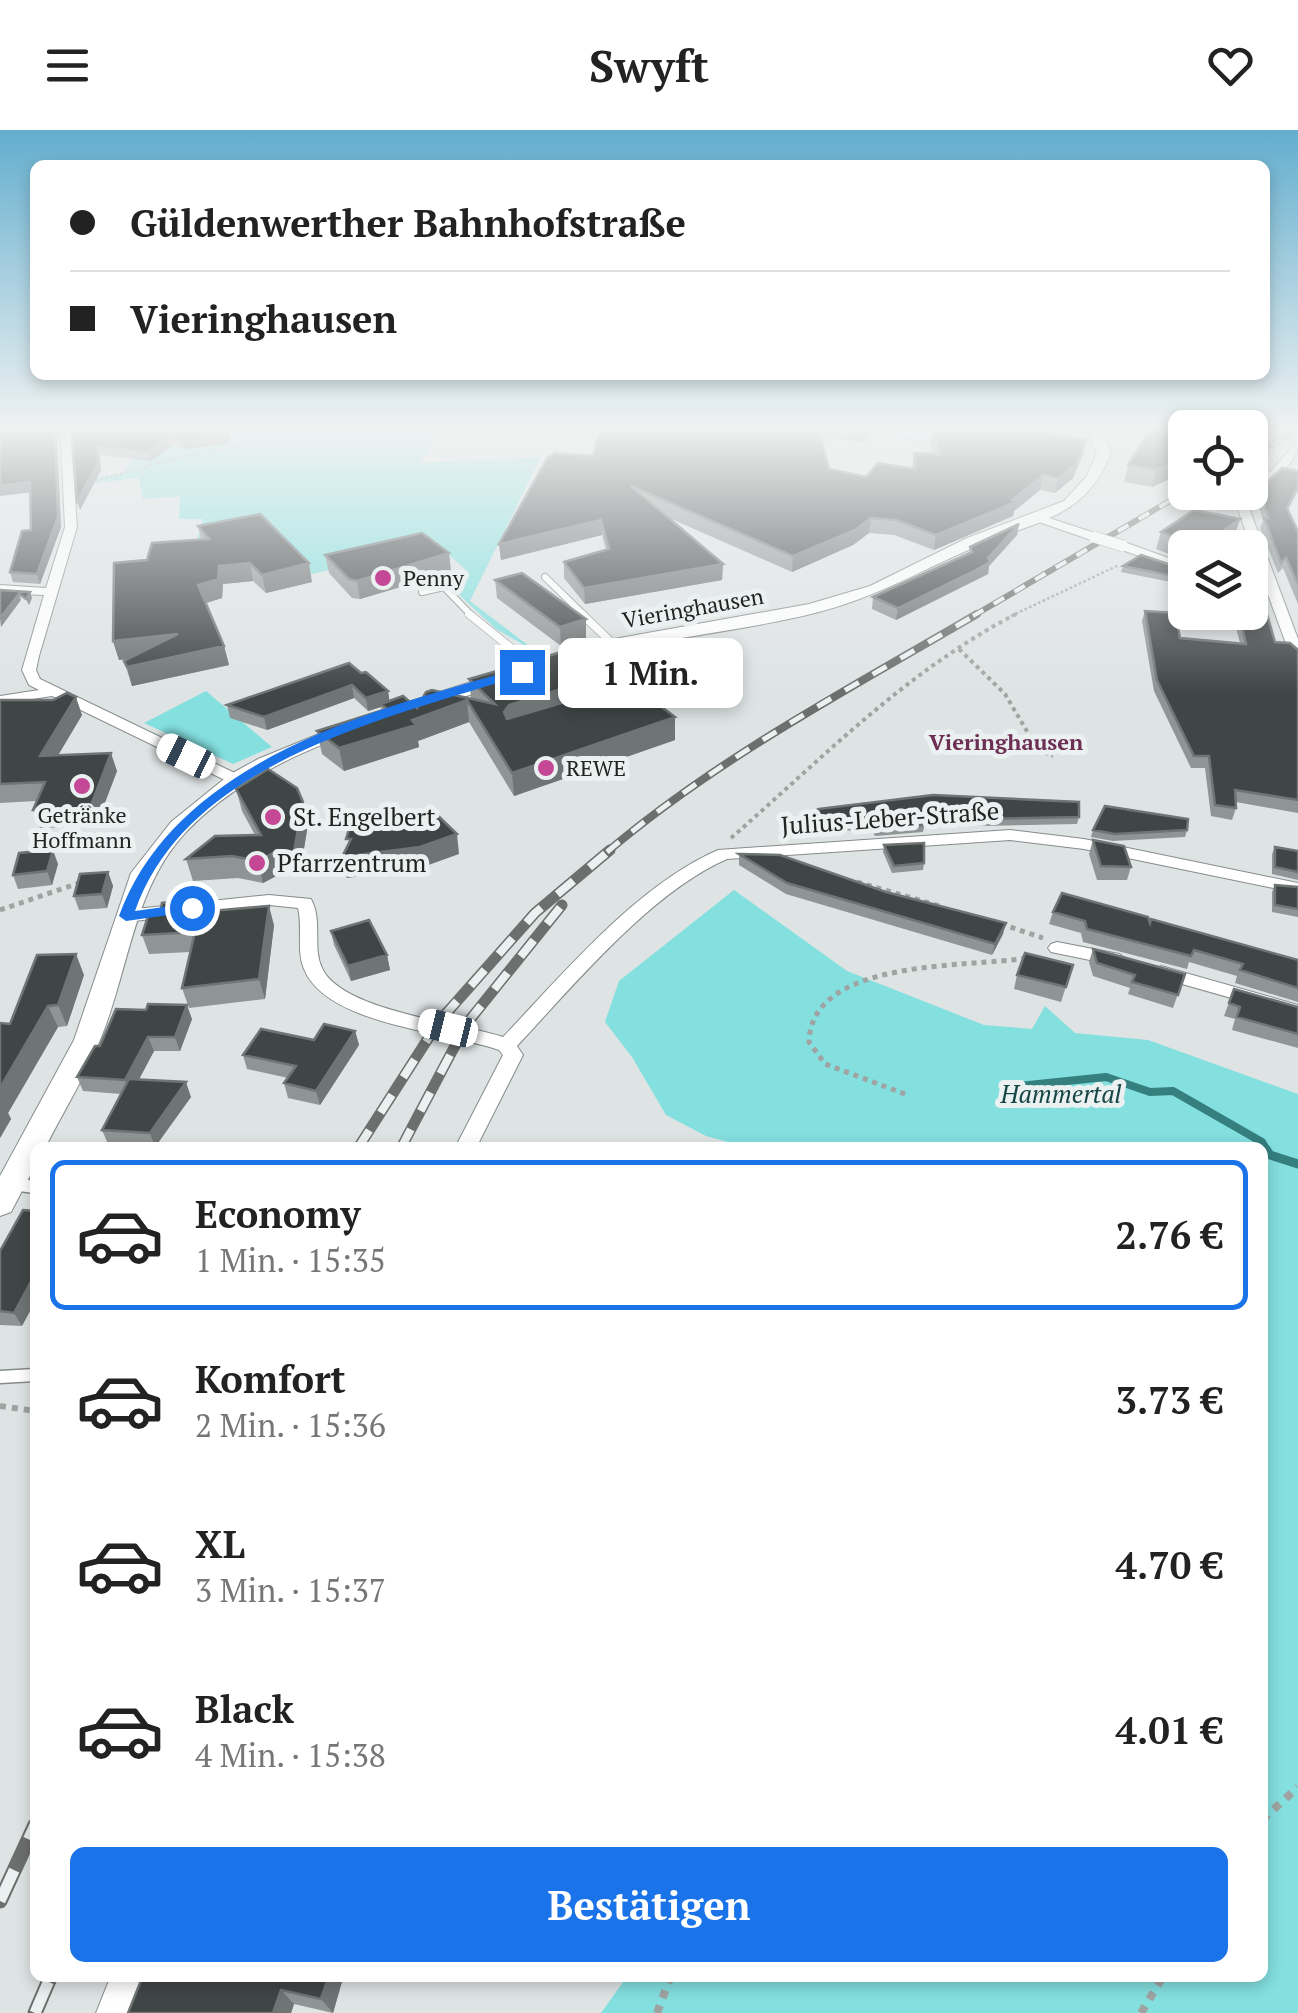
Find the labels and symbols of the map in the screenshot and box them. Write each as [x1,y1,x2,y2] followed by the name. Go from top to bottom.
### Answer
[403,563,465,592] place label: Penny
[372,567,394,589] marker: Penny
[620,581,766,634] street label: Vieringhausen
[557,637,742,707] callout: 1 Min.
[500,650,545,695] route end
[929,727,1083,756] district label: Vieringhausen
[152,729,220,783] car
[566,753,626,782] place label: REWE
[535,757,557,779] marker: REWE
[71,775,93,797] marker: Getränke Hoffmann
[780,793,1000,842] street label: Julius-Leber-Straße
[32,800,132,854] place label: Getränke Hoffmann
[293,800,435,833] place label: St. Engelbert
[262,806,284,828] marker: St. Engelbert
[277,846,427,879] place label: Pfarrzentrum
[246,852,268,874] marker: Pfarrzentrum
[170,886,215,931] route start
[415,1006,481,1050] car
[999,1077,1122,1110] park label: Hammertal

